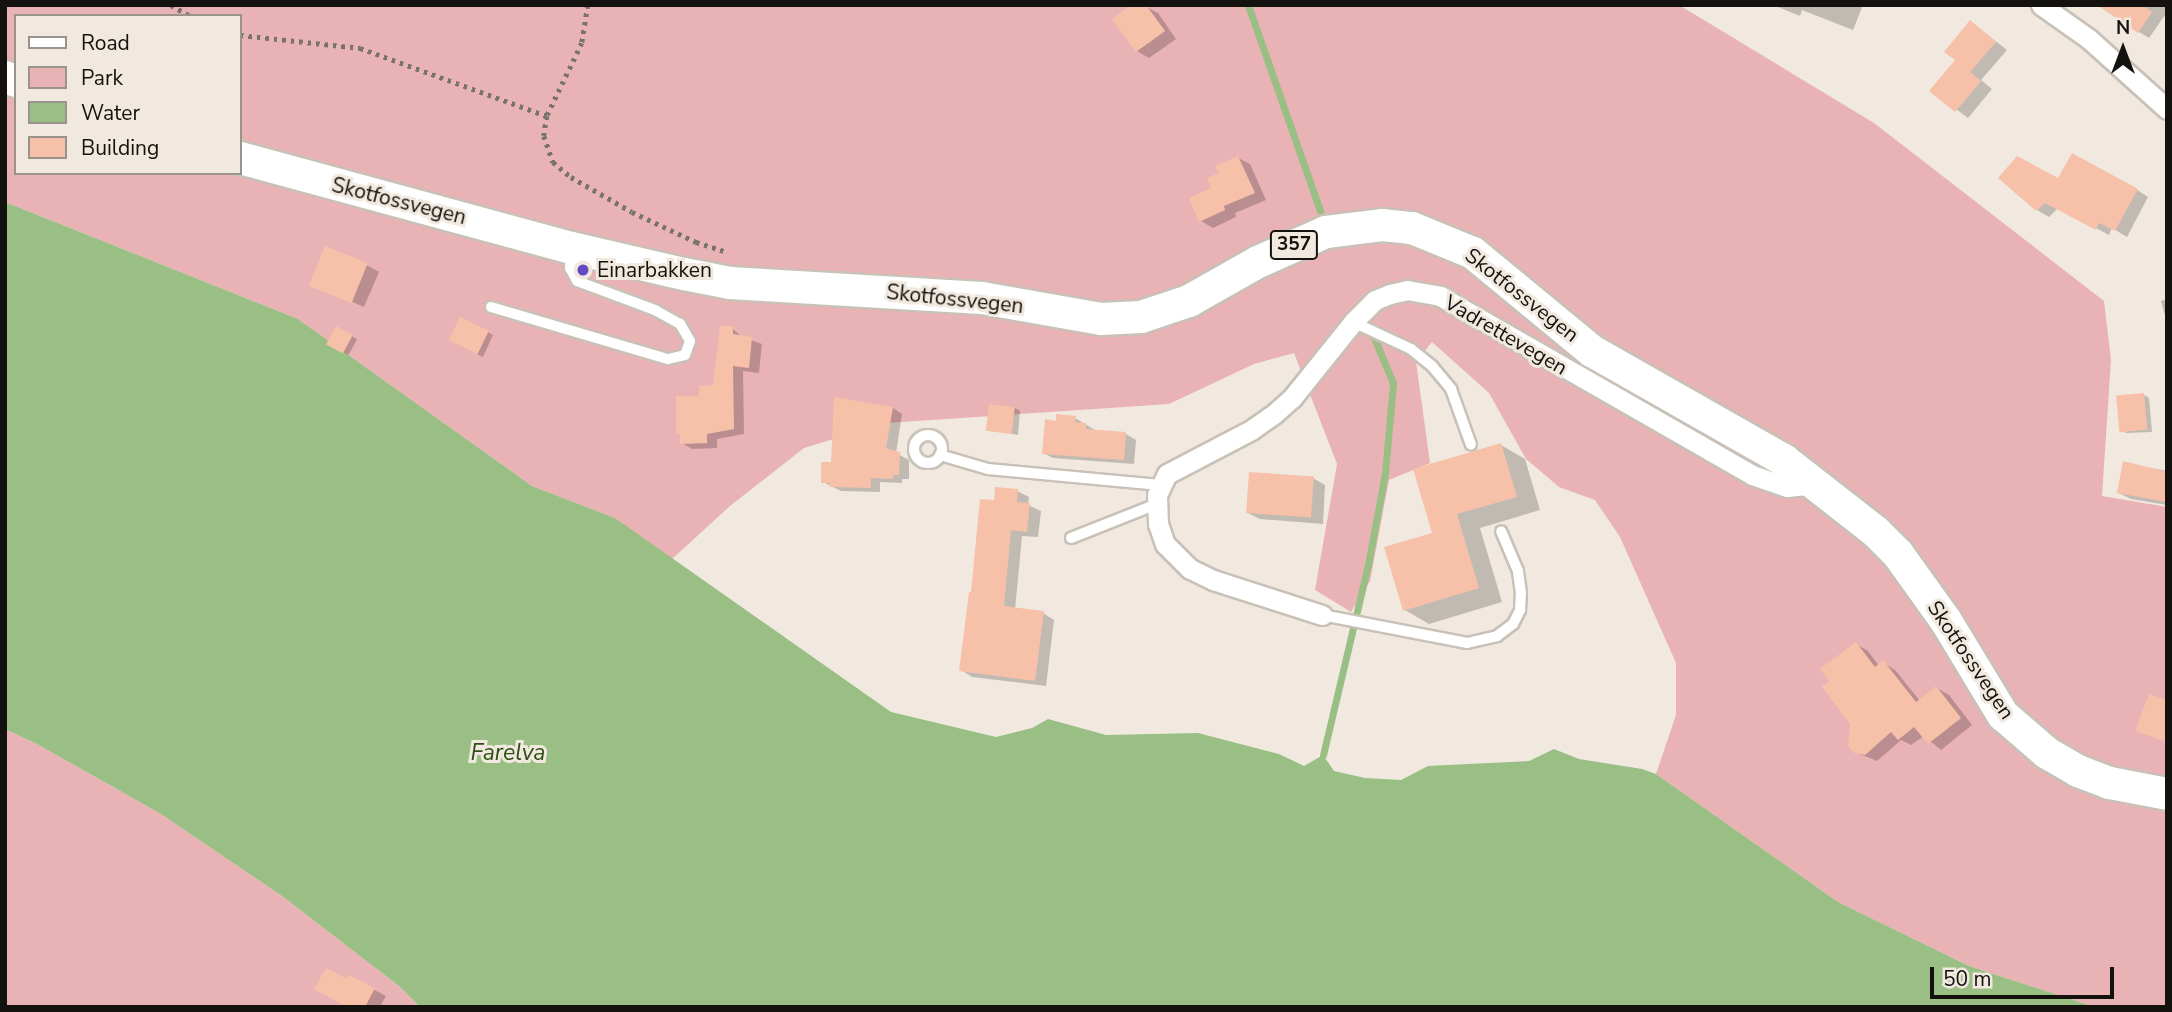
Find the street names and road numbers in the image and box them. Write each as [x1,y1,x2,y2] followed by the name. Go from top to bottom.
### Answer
[329,172,469,230] street label: Skotfossvegen
[1270,230,1318,260] road number: 357
[1460,243,1584,347] street label: Skotfossvegen
[885,279,1025,319] street label: Skotfossvegen
[1440,290,1572,380] street label: Vadrettevegen
[1922,596,2020,724] street label: Skotfossvegen

